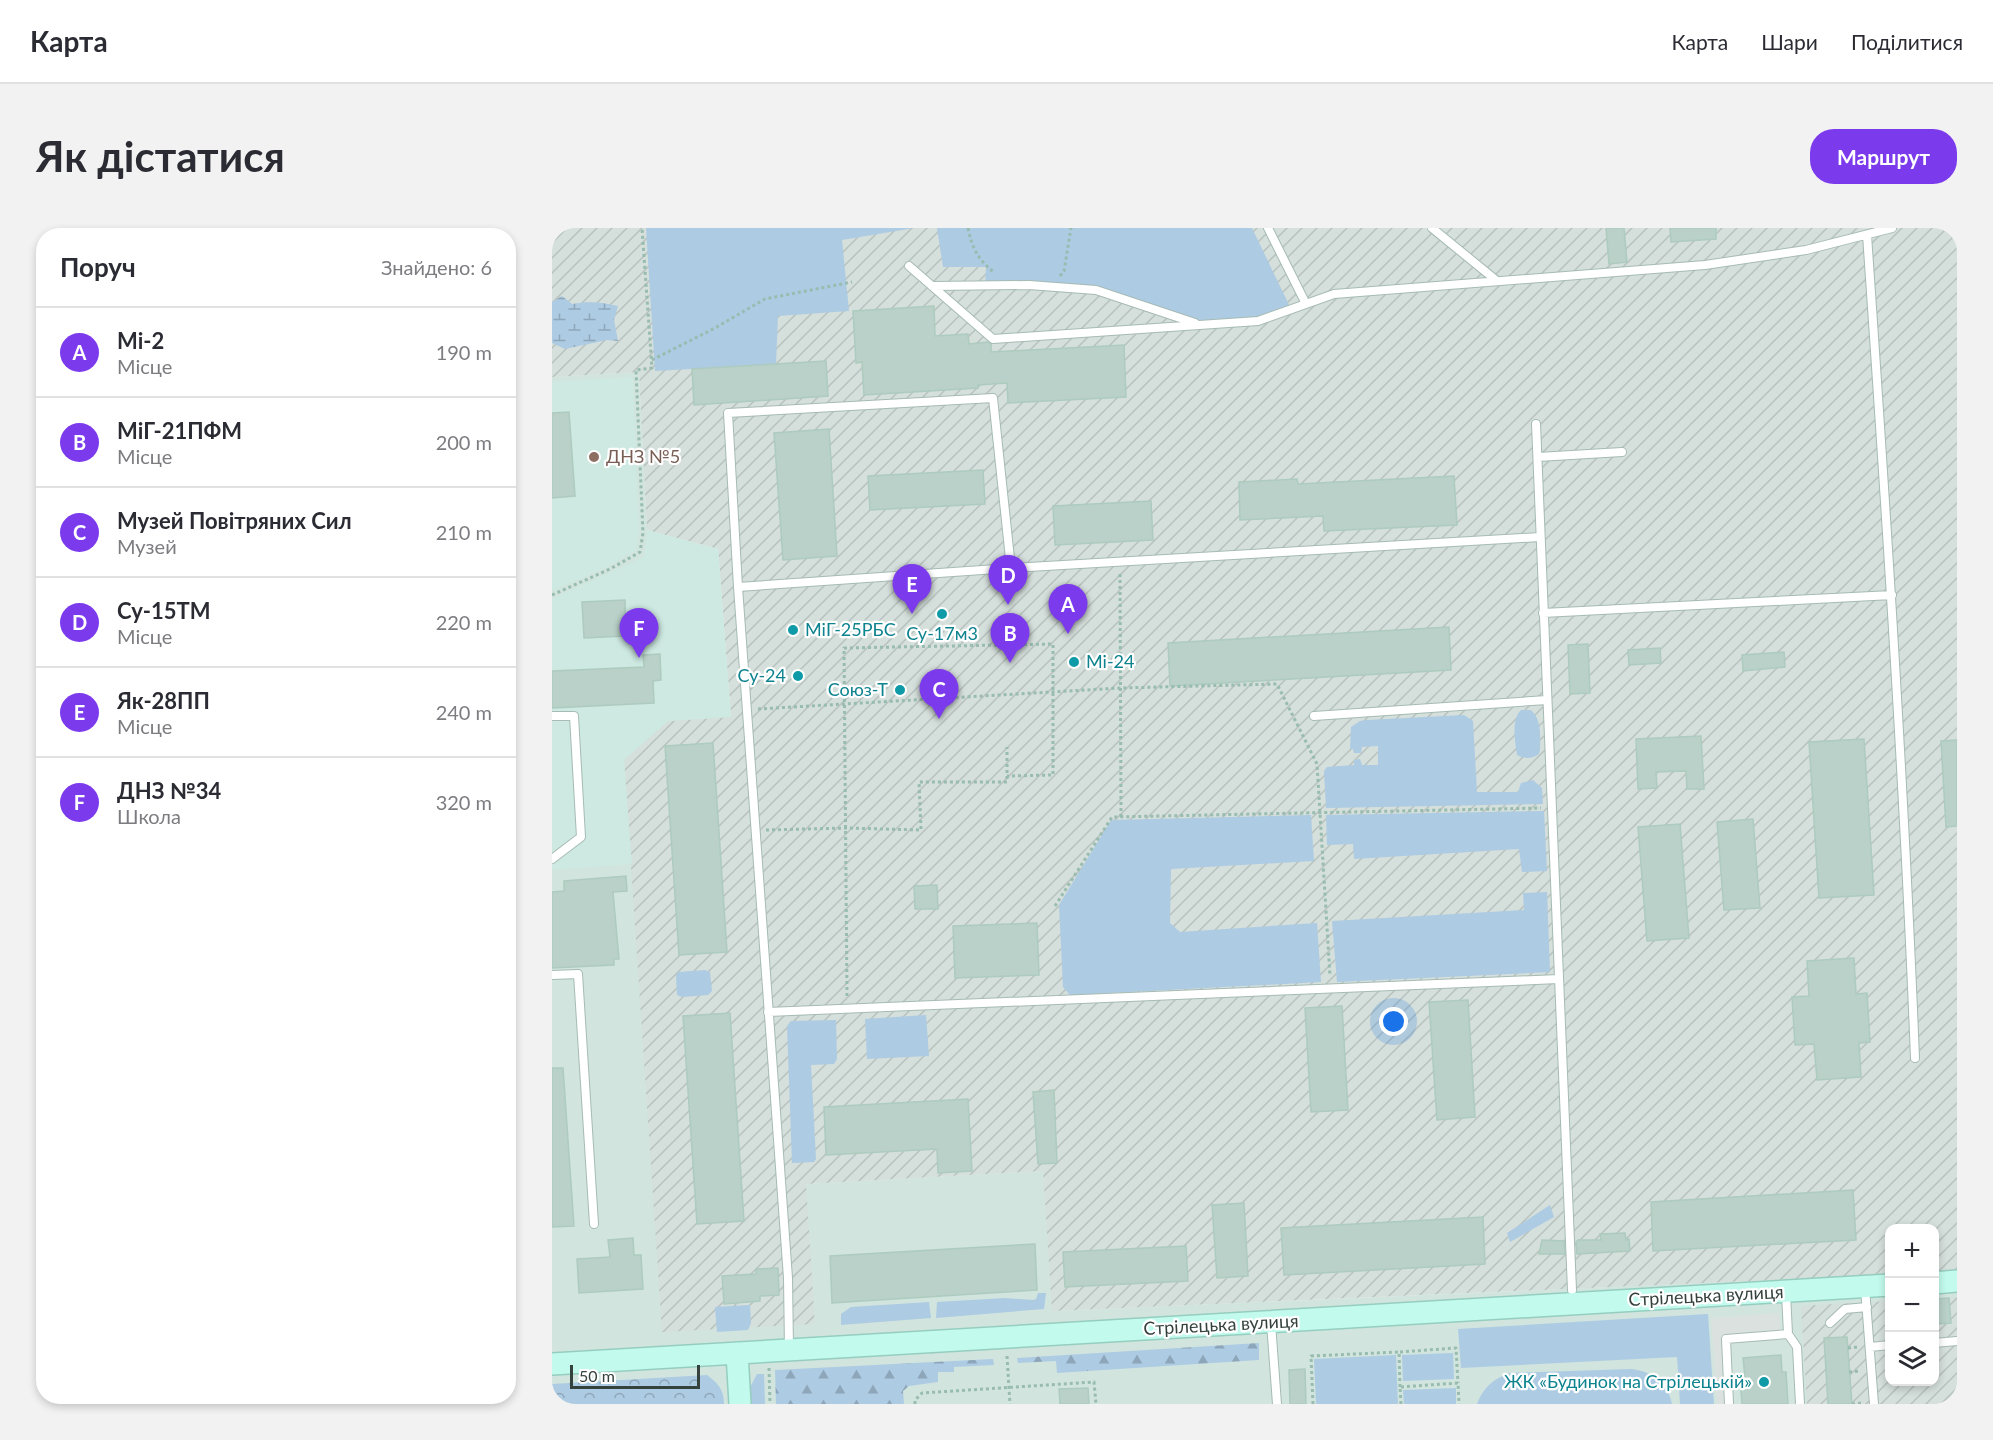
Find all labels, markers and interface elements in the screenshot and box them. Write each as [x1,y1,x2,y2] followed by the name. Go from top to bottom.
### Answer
[30,24,108,58] text: Карта
[1672,29,1728,54] text: Карта
[1761,29,1818,54] text: Шари
[1851,29,1963,54] text: Поділитися
[1810,129,1957,184] button: Маршрут
[36,131,285,181] text: Як дістатися
[60,251,136,283] text: Поруч
[381,255,492,279] text: Знайдено: 6
[117,327,164,354] text: Мі-2
[73,340,86,364] text: A
[436,340,492,364] text: 190 m
[117,354,172,378] text: Місце
[117,417,242,444] text: МіГ-21ПФМ
[73,430,86,454] text: B
[436,430,492,454] text: 200 m
[117,444,172,468] text: Місце
[606,445,680,467] place label: ДНЗ №5
[587,450,601,464] marker: ДНЗ №5
[117,507,352,534] text: Музей Повітряних Сил
[73,520,86,544] text: C
[436,520,492,544] text: 210 m
[117,534,177,558] text: Музей
[988,556,1028,605] pin: D
[892,564,932,614] pin: E
[1048,584,1088,634] pin: A
[117,597,211,624] text: Су-15ТМ
[935,607,949,621] marker: Су-17м3
[620,608,658,658] pin: F
[72,610,87,634] text: D
[436,610,492,634] text: 220 m
[990,614,1030,663] pin: B
[805,618,896,640] place label: МіГ-25РБС
[906,622,978,644] place label: Су-17м3
[786,623,800,637] marker: МіГ-25РБС
[117,624,172,648] text: Місце
[1086,650,1134,672] place label: Мі-24
[1067,655,1081,669] marker: Мі-24
[737,664,786,686] place label: Су-24
[791,669,805,683] marker: Су-24
[920,670,958,719] pin: C
[828,678,888,700] place label: Союз-Т
[893,683,907,697] marker: Союз-Т
[117,687,210,714] text: Як-28ПП
[74,700,85,724] text: E
[436,700,492,724] text: 240 m
[117,714,172,738] text: Місце
[117,777,221,804] text: ДНЗ №34
[74,790,85,814] text: F
[436,790,492,814] text: 320 m
[117,804,181,828] text: Школа
[1379,1007,1408,1036] your location
[1885,1224,1939,1386] map controls
[1885,1224,1939,1278] button: +
[1885,1278,1939,1332] button: −
[1628,1280,1784,1310] street label: Стрілецька вулиця
[1143,1309,1299,1339] street label: Стрілецька вулиця
[1885,1332,1939,1386] button: layers
[570,1362,700,1390] scale bar
[579,1366,615,1385] text: 50 m
[1504,1370,1752,1392] place label: ЖК «Будинок на Стрілецькій»
[1757,1375,1771,1389] marker: ЖК «Будинок на Стрілецькій»

